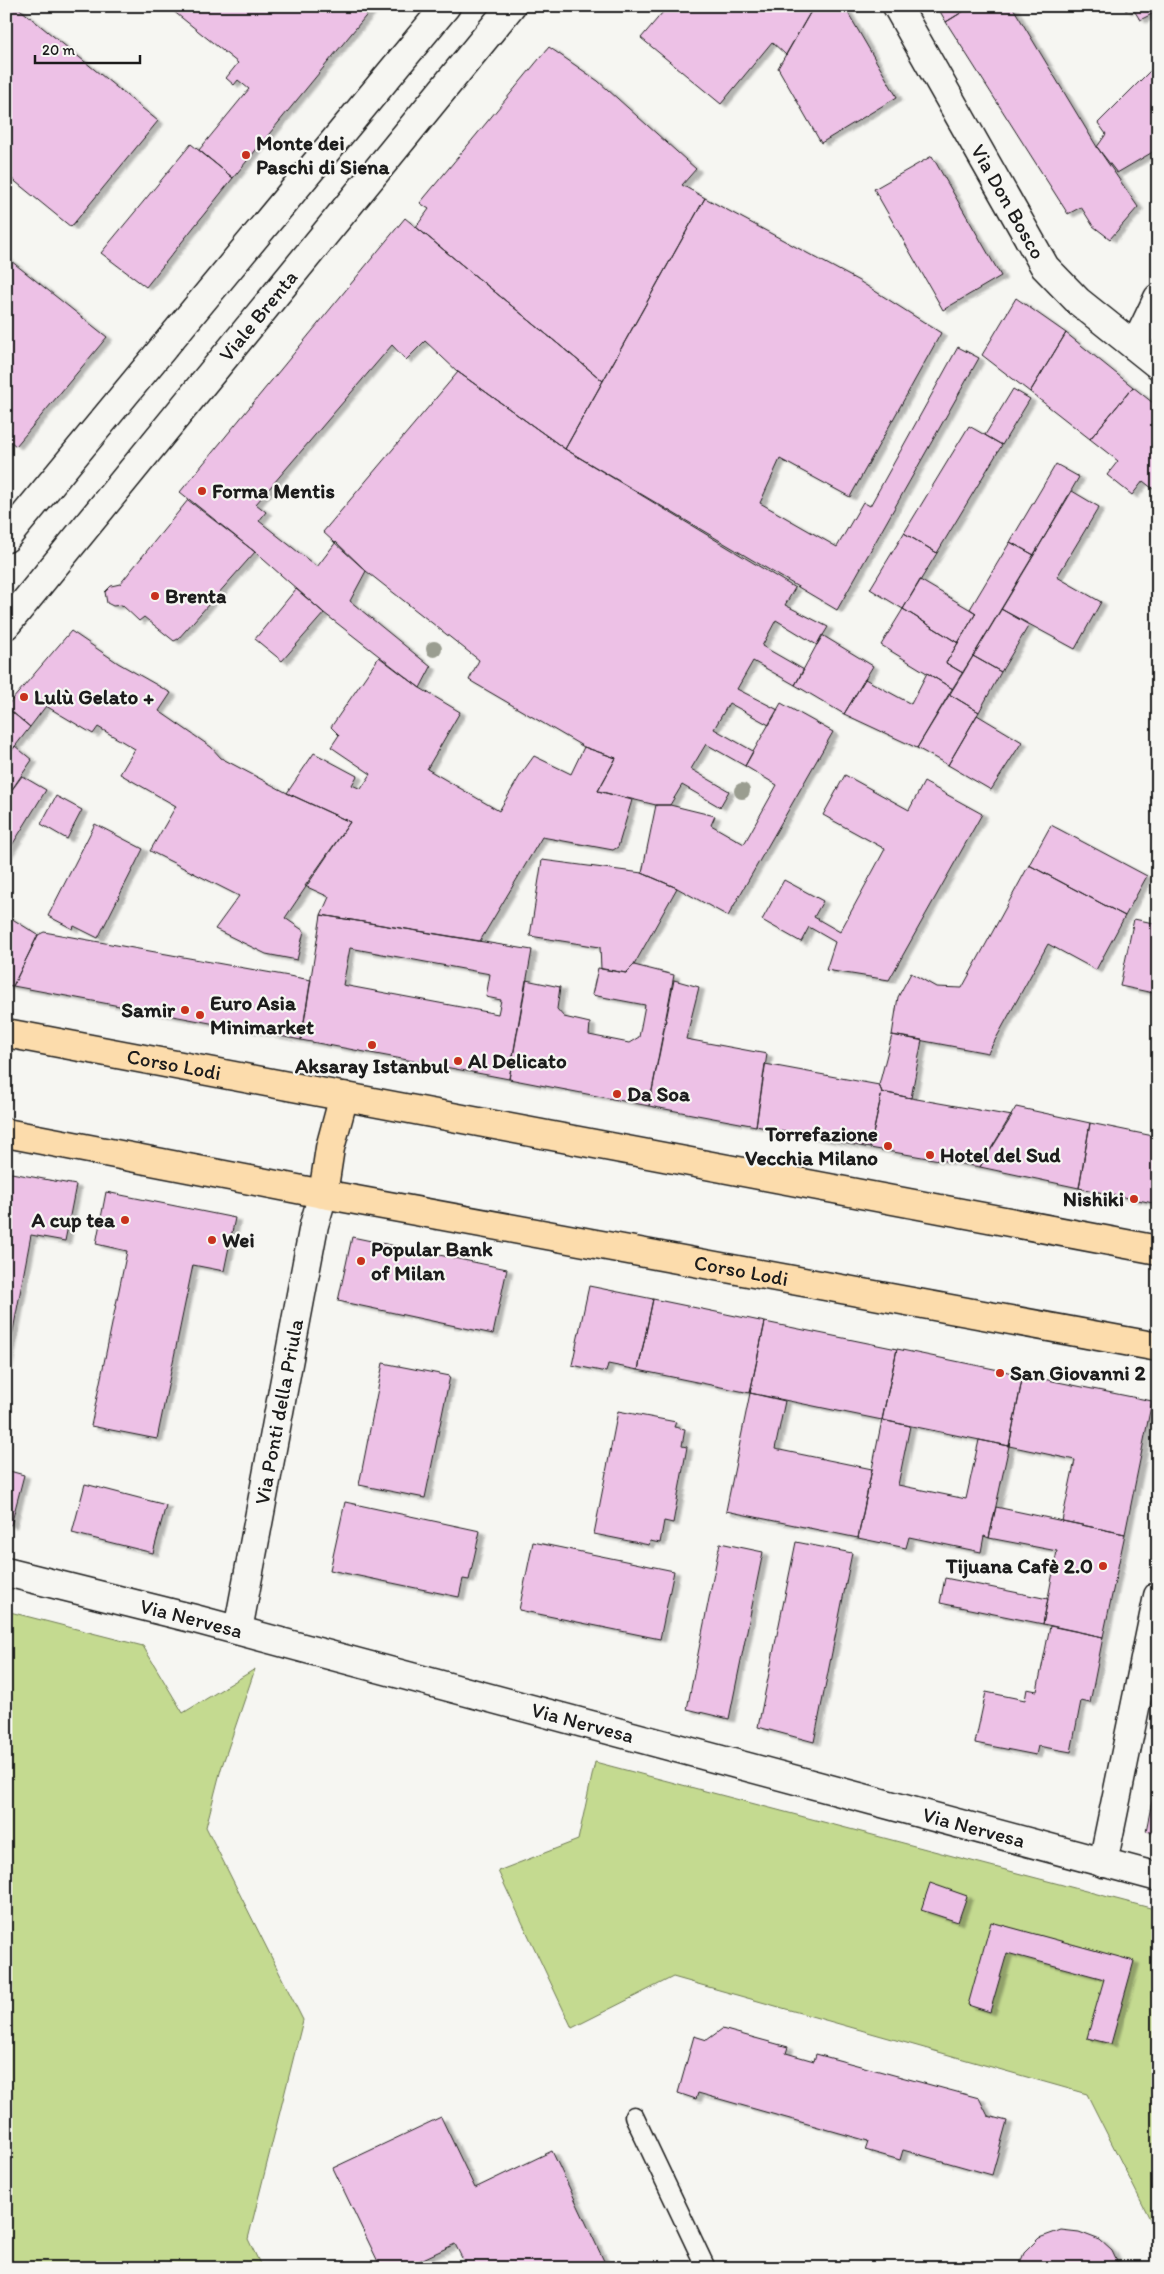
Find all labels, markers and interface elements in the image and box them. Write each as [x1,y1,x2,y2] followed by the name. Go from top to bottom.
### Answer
[35,32,140,64] scale bar
[42,41,76,59] text: 20 m
[256,130,390,179] place label: Monte dei Paschi di Siena
[966,140,1051,263] street label: Via Don Bosco
[240,149,252,161] marker: Monte dei Paschi di Siena
[213,265,302,366] street label: Viale Brenta
[212,478,335,503] place label: Forma Mentis
[196,485,208,497] marker: Forma Mentis
[165,583,227,608] place label: Brenta
[149,590,161,602] marker: Brenta
[34,684,154,709] place label: Lulù Gelato +
[18,691,30,703] marker: Lulù Gelato +
[210,990,314,1039] place label: Euro Asia Minimarket
[121,997,176,1022] place label: Samir
[179,1004,191,1016] marker: Samir
[194,1009,206,1021] marker: Euro Asia Minimarket
[366,1039,378,1051] marker: Aksaray Istanbul
[125,1043,223,1085] street label: Corso Lodi
[467,1048,567,1073] place label: Al Delicato
[294,1053,450,1079] place label: Aksaray Istanbul
[452,1055,464,1067] marker: Al Delicato
[627,1081,691,1106] place label: Da Soa
[611,1088,623,1100] marker: Da Soa
[745,1121,878,1170] place label: Torrefazione Vecchia Milano
[882,1140,894,1152] marker: Torrefazione Vecchia Milano
[940,1142,1061,1167] place label: Hotel del Sud
[924,1149,936,1161] marker: Hotel del Sud
[1063,1186,1124,1211] place label: Nishiki
[1128,1193,1140,1205] marker: Nishiki
[31,1207,116,1233] place label: A cup tea
[119,1214,131,1226] marker: A cup tea
[222,1227,255,1252] place label: Wei
[206,1234,218,1246] marker: Wei
[371,1236,493,1285] place label: Popular Bank of Milan
[692,1249,791,1291] street label: Corso Lodi
[355,1255,367,1267] marker: Popular Bank of Milan
[249,1317,308,1507] street label: Via Ponti della Priula
[1010,1360,1145,1385] place label: San Giovanni 2
[994,1367,1006,1379] marker: San Giovanni 2
[945,1553,1093,1579] place label: Tijuana Cafè 2.0
[1097,1560,1109,1572] marker: Tijuana Cafè 2.0
[137,1593,245,1643] street label: Via Nervesa
[529,1697,637,1748] street label: Via Nervesa
[920,1801,1028,1853] street label: Via Nervesa

